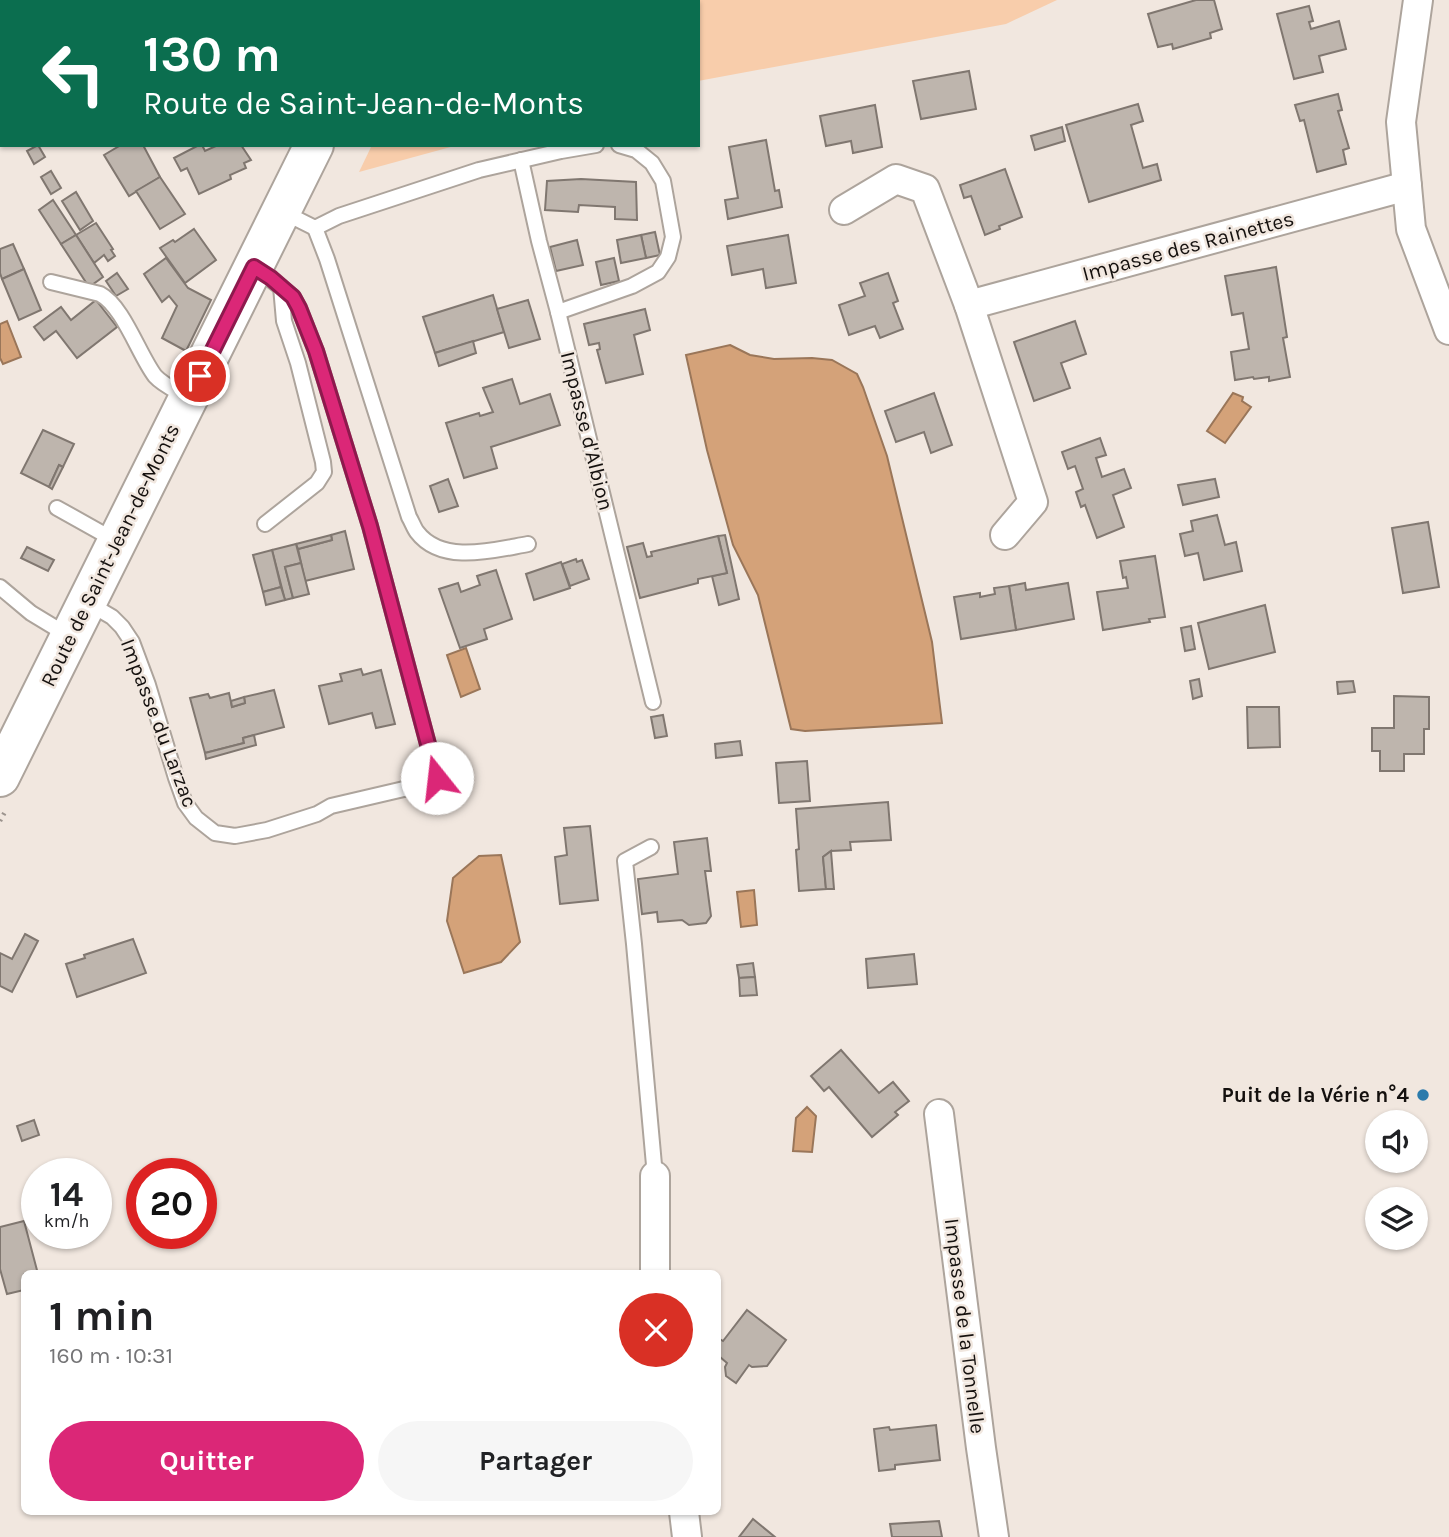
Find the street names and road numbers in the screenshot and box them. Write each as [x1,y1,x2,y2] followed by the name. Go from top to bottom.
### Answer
[1080,206,1296,286] street label: Impasse des Rainettes
[556,349,618,513] street label: Impasse d'Albion
[36,420,184,690] street label: Route de Saint-Jean-de-Monts
[116,635,202,811] street label: Impasse du Larzac
[940,1217,990,1435] street label: Impasse de la Tonnelle

